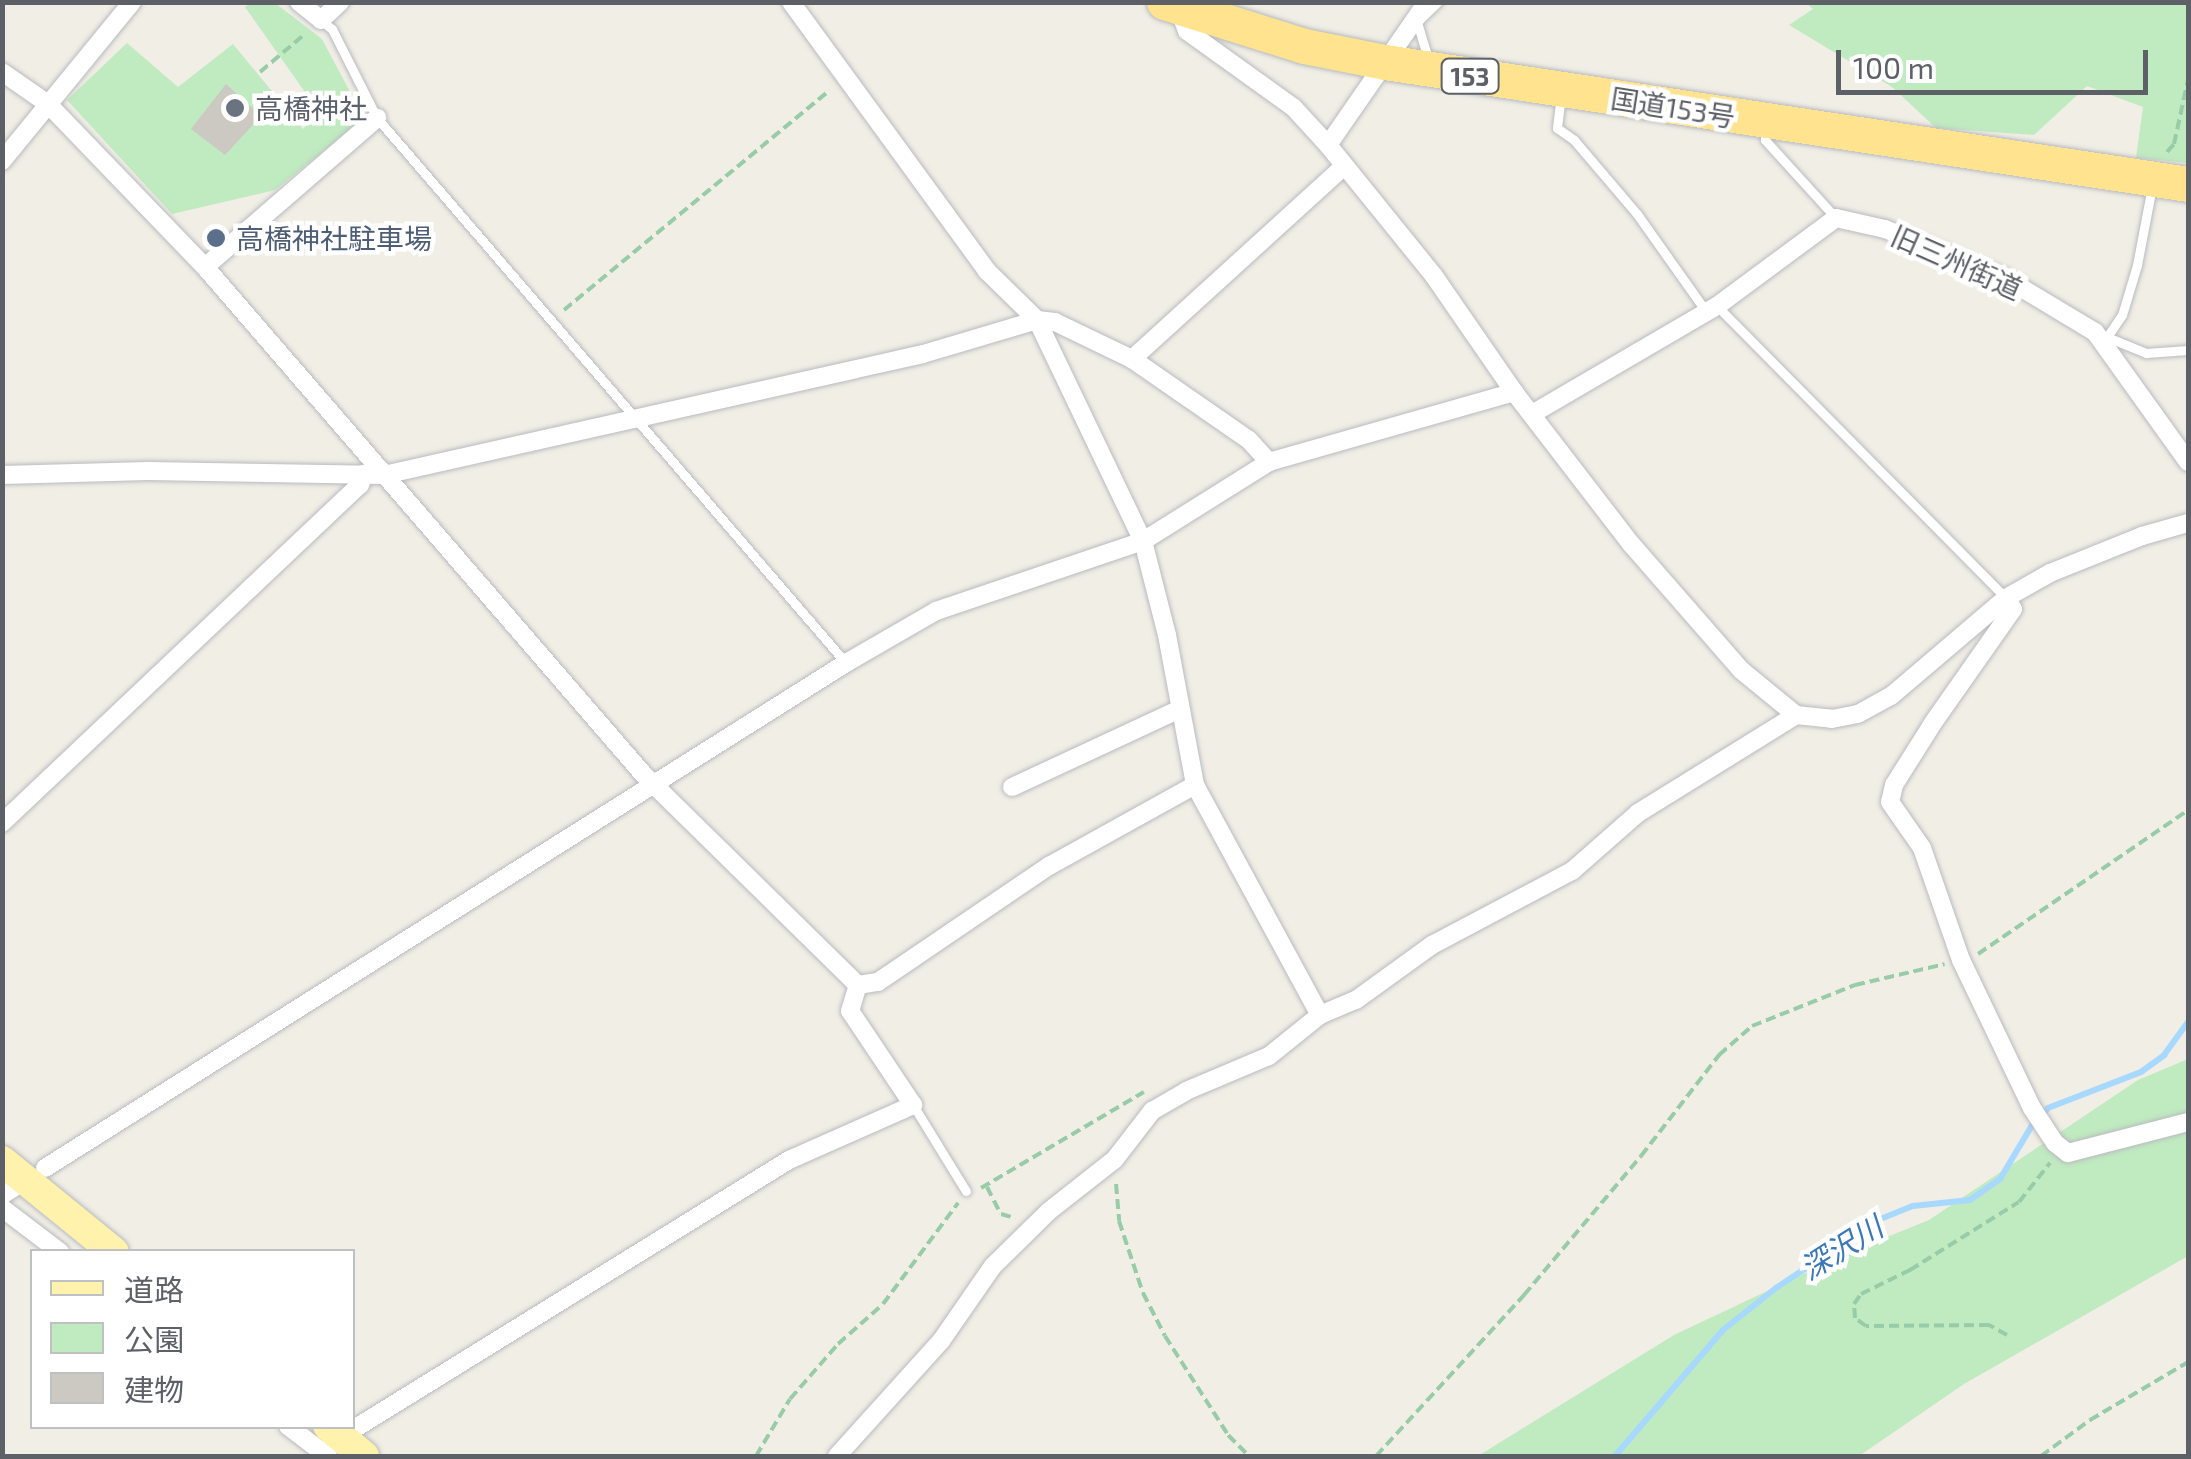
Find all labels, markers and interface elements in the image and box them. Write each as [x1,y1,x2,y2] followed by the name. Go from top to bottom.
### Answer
[1841,30,2154,92] scale bar
[1853,49,1934,85] text: 100 m
[1440,56,1500,96] road number: 153
[1608,81,1738,133] street label: 国道153号
[255,91,367,125] place label: 高橋神社
[224,97,246,119] marker: 高橋神社
[1886,218,2028,306] street label: 旧三州街道
[236,221,432,255] place label: 高橋神社駐車場
[205,227,227,249] marker: 高橋神社駐車場
[1793,1208,1889,1286] water label: 深沢川
[30,1249,355,1429] legend
[124,1271,184,1307] text: 道路
[124,1321,184,1357] text: 公園
[124,1371,184,1407] text: 建物

